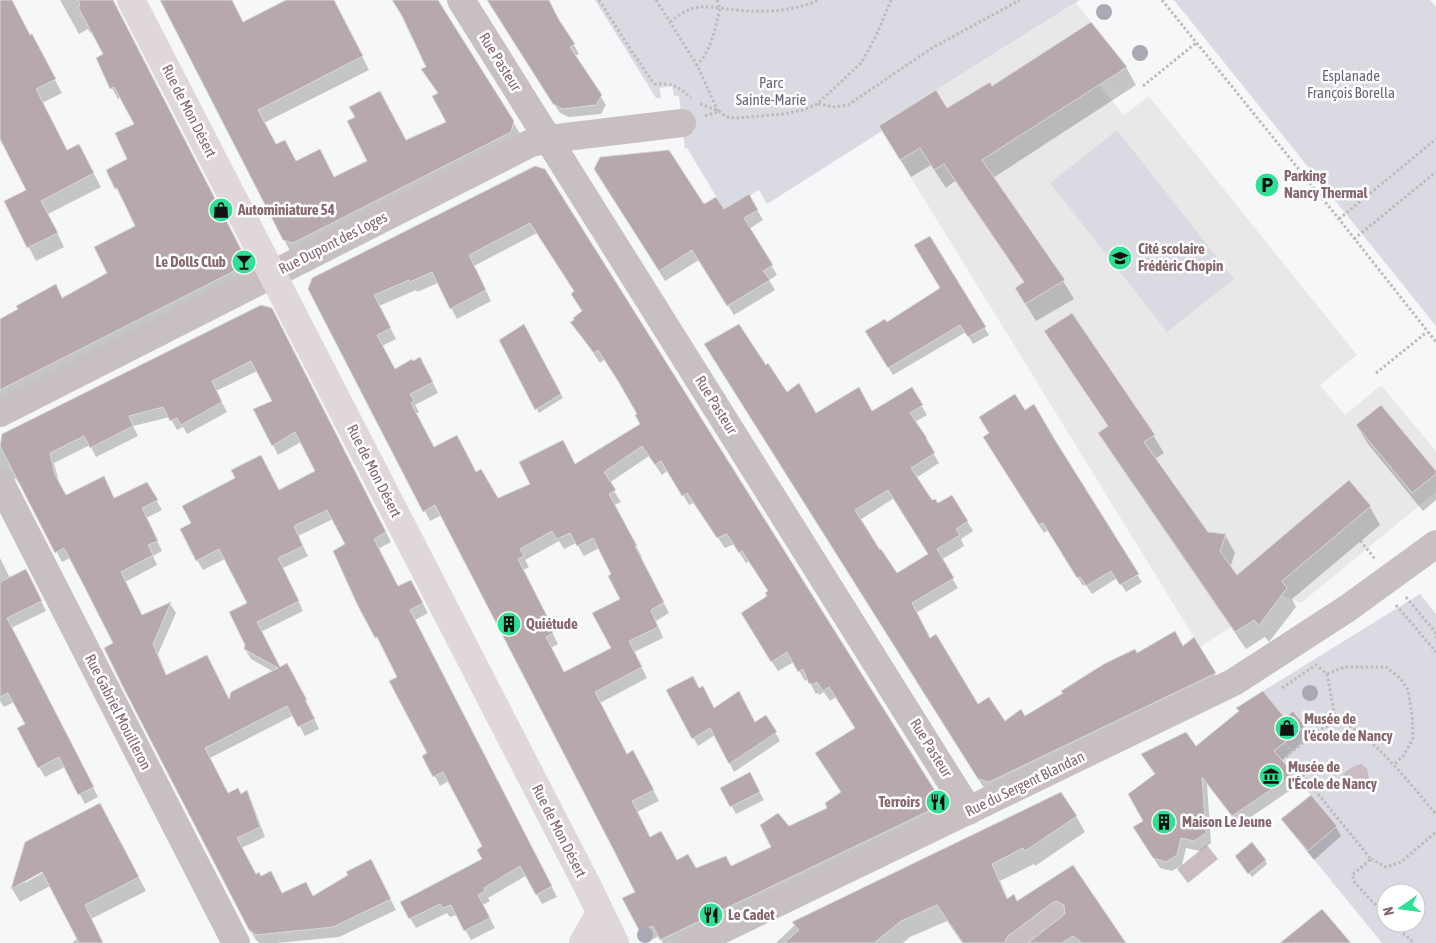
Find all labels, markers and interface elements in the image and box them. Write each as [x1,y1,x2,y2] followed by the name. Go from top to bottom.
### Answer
[476,29,525,95] street label: Rue Pasteur
[159,62,220,160] street label: Rue de Mon Désert
[1307,67,1395,101] park label: Esplanade François Borella
[736,74,806,108] park label: Parc Sainte-Marie
[1284,167,1368,201] place label: Parking Nancy Thermal
[1254,172,1280,198] parking icon: Parking Nancy Thermal
[208,197,234,223] shop icon: Autominiature 54
[237,201,335,218] place label: Autominiature 54
[276,208,390,277] street label: Rue Dupont des Loges
[1138,240,1223,274] place label: Cité scolaire Frédéric Chopin
[1107,245,1133,271] school or university icon: Cité scolaire Frédéric Chopin
[231,249,257,275] bar icon: Le Dolls Club
[155,253,226,270] place label: Le Dolls Club
[692,372,741,438] street label: Rue Pasteur
[344,422,405,520] street label: Rue de Mon Désert
[496,611,522,637] building icon: Quiétude
[526,615,578,632] place label: Quiétude
[82,651,155,772] street label: Rue Gabriel Mouilleron
[1304,710,1393,744] place label: Musée de l'école de Nancy
[907,715,956,781] street label: Rue Pasteur
[1274,715,1300,741] shop icon: Musée de l'école de Nancy
[962,747,1087,820] street label: Rue du Sergent Blandan
[1288,758,1378,792] place label: Musée de l'École de Nancy
[1258,763,1284,789] museum icon: Musée de l'École de Nancy
[529,782,590,880] street label: Rue de Mon Désert
[925,789,951,815] restaurant icon: Terroirs
[878,793,921,810] place label: Terroirs
[1151,809,1177,835] building icon: Maison Le Jeune
[1182,813,1272,830] place label: Maison Le Jeune
[1376,883,1426,933] north arrow
[698,902,724,928] restaurant icon: Le Cadet
[1380,905,1397,917] text: N
[728,906,775,923] place label: Le Cadet

